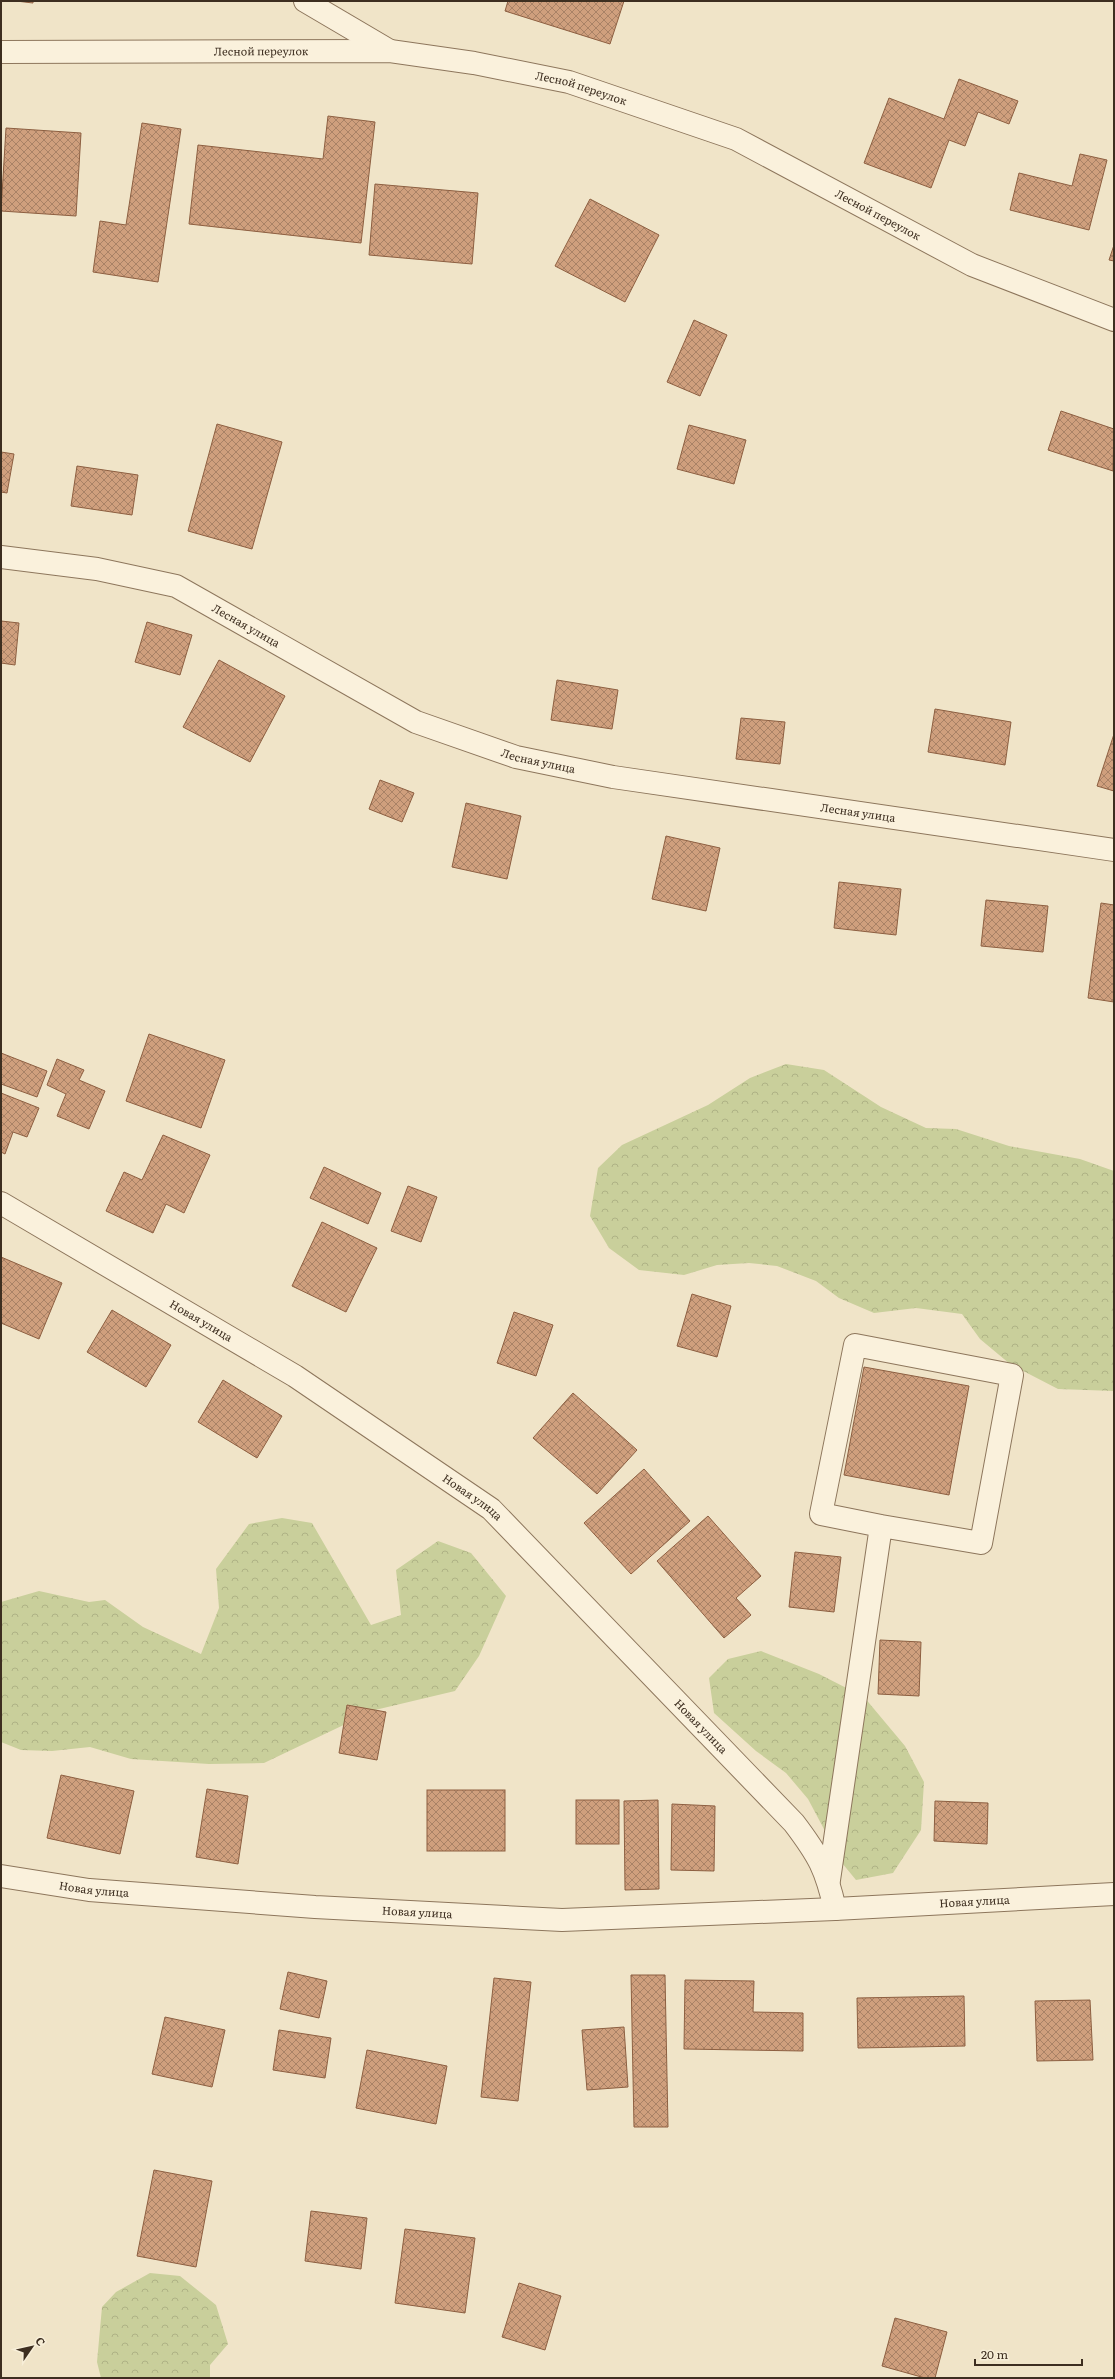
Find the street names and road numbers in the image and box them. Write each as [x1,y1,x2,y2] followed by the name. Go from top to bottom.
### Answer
[214,42,309,58] street label: Лесной переулок
[534,66,630,108] street label: Лесной переулок
[833,184,924,243] street label: Лесной переулок
[210,599,283,650] street label: Лесная улица
[499,743,577,776] street label: Лесная улица
[820,798,897,825] street label: Лесная улица
[167,1295,236,1345] street label: Новая улица
[440,1469,507,1523] street label: Новая улица
[671,1695,732,1757] street label: Новая улица
[58,1876,130,1900] street label: Новая улица
[939,1891,1010,1910] street label: Новая улица
[382,1902,453,1921] street label: Новая улица

